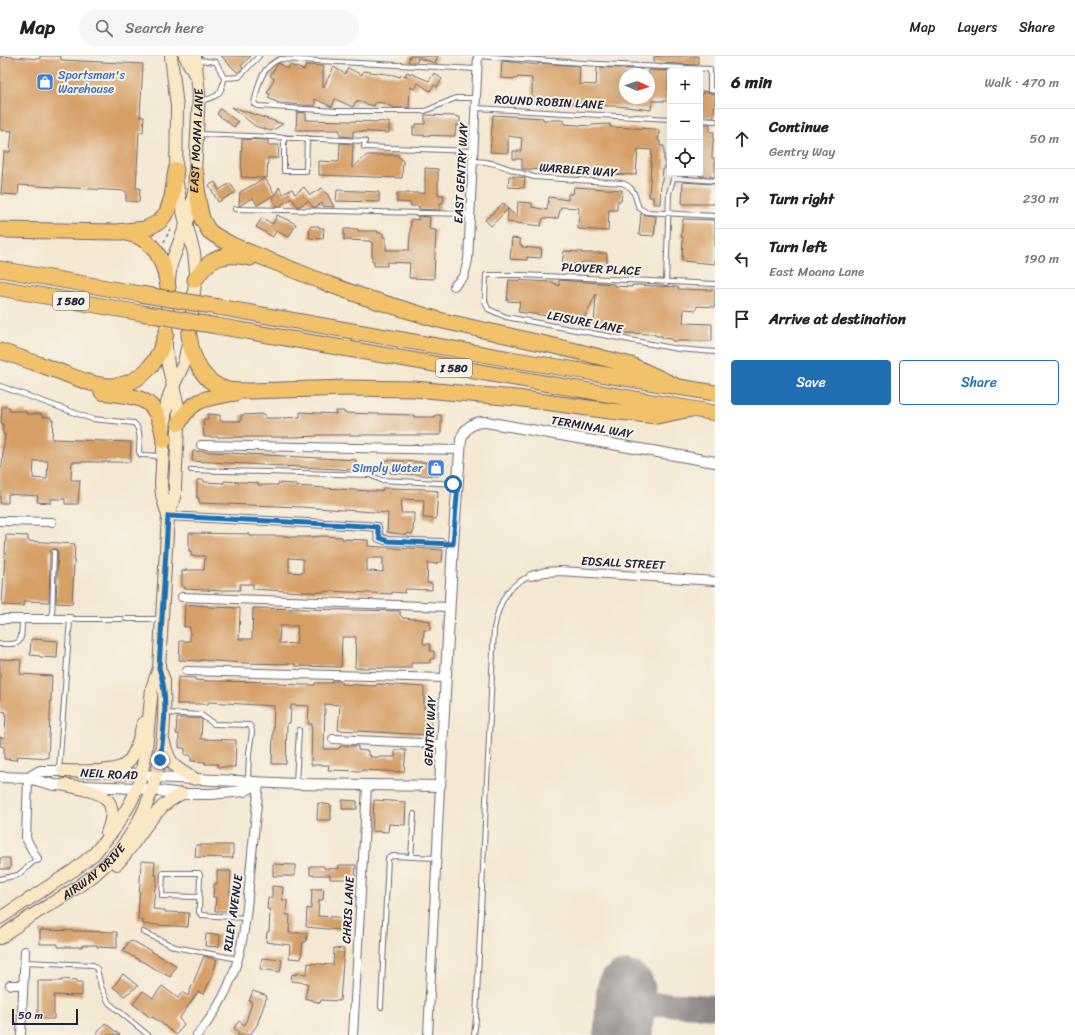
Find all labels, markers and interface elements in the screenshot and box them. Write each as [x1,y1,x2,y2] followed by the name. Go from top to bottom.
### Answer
[79,10,359,46] search box
[20,11,55,44] text: Map
[125,15,204,41] text: Search here
[910,15,935,40] text: Map
[957,15,997,40] text: Layers
[1019,15,1055,40] text: Share
[93,17,115,39] icon: search
[58,64,126,100] place label: Sportsman's Warehouse
[731,67,772,97] text: 6 min
[619,68,655,104] north arrow
[667,68,703,176] map controls
[667,68,703,104] button: +
[984,71,1059,94] text: Walk · 470 m
[35,72,55,92] shop icon: Sportsman's Warehouse
[183,86,210,194] street label: EAST MOANA LANE
[494,88,605,116] street label: ROUND ROBIN LANE
[667,104,703,140] button: −
[769,114,829,140] text: Continue
[447,122,475,224] street label: EAST GENTRY WAY
[1029,127,1059,150] text: 50 m
[731,128,753,150] icon: ahead
[667,140,703,176] button: locate
[769,140,835,163] text: Gentry Way
[538,156,619,184] street label: WARBLER WAY
[769,186,834,212] text: Turn right
[1023,187,1059,210] text: 230 m
[731,188,753,210] icon: right
[769,234,827,260] text: Turn left
[1024,247,1059,270] text: 190 m
[731,248,753,270] icon: left
[561,256,643,282] street label: PLOVER PLACE
[769,260,864,283] text: East Moana Lane
[53,292,89,310] road number: I 580
[545,304,626,340] street label: LEISURE LANE
[769,306,906,332] text: Arrive at destination
[731,308,753,330] icon: arrive
[436,359,472,377] road number: I 580
[731,360,891,405] button: Save
[899,360,1059,405] button: Share
[549,409,636,445] street label: TERMINAL WAY
[352,457,424,479] place label: Simply Water
[426,458,446,478] shop icon: Simply Water
[444,475,462,493] route start
[581,550,666,576] street label: EDSALL STREET
[417,694,443,766] street label: GENTRY WAY
[151,751,169,769] route end
[80,762,139,787] street label: NEIL ROAD
[56,838,132,906] street label: AIRWAY DRIVE
[217,872,249,953] street label: RILEY AVENUE
[335,875,361,944] street label: CHRIS LANE
[18,1006,43,1025] text: 50 m
[12,1007,78,1026] scale bar

